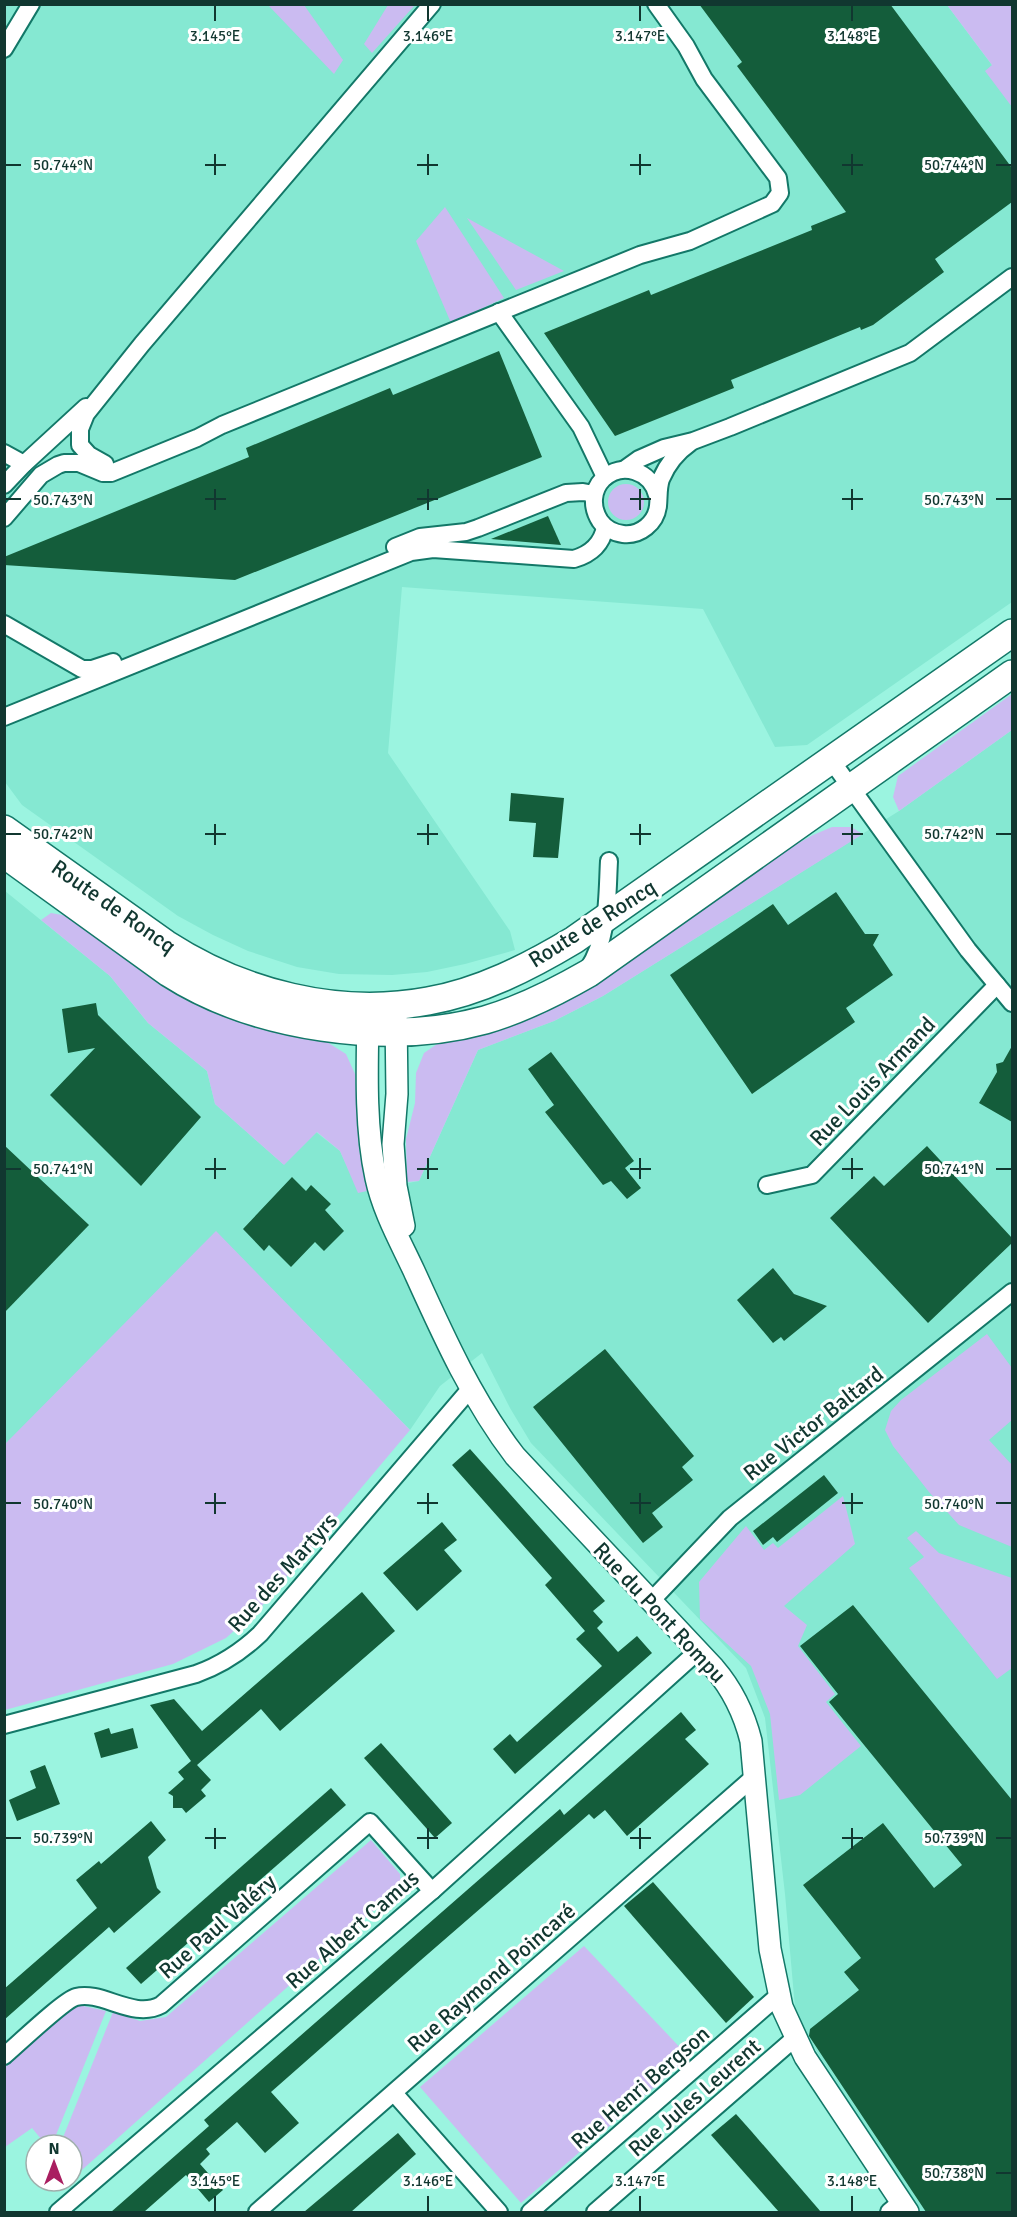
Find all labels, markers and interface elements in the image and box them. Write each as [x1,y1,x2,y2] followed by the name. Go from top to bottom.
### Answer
[190,27,240,45] text: 3.145°E
[403,27,453,45] text: 3.146°E
[615,27,665,45] text: 3.147°E
[827,27,877,45] text: 3.148°E
[33,156,93,174] text: 50.744°N
[924,156,984,174] text: 50.744°N
[33,491,93,509] text: 50.743°N
[924,491,984,509] text: 50.743°N
[33,825,93,843] text: 50.742°N
[924,825,984,843] text: 50.742°N
[46,854,181,959] street label: Route de Roncq
[523,873,661,973] street label: Route de Roncq
[804,1011,941,1152] street label: Rue Louis Armand
[33,1160,93,1178] text: 50.741°N
[924,1160,984,1178] text: 50.741°N
[738,1360,889,1486] street label: Rue Victor Baltard
[33,1495,93,1513] text: 50.740°N
[924,1495,984,1513] text: 50.740°N
[222,1507,343,1637] street label: Rue des Martyrs
[588,1536,732,1688] street label: Rue du Pont Rompu
[33,1829,93,1847] text: 50.739°N
[924,1829,984,1847] text: 50.739°N
[280,1864,424,1994] street label: Rue Albert Camus
[153,1868,282,1985] street label: Rue Paul Valéry
[402,1897,581,2058] street label: Rue Raymond Poincaré
[566,2020,715,2155] street label: Rue Henri Bergson
[623,2032,766,2162] street label: Rue Jules Leurent
[24,2133,84,2193] north arrow
[48,2139,60,2159] text: N
[924,2164,984,2182] text: 50.738°N
[190,2172,240,2190] text: 3.145°E
[403,2172,453,2190] text: 3.146°E
[615,2172,665,2190] text: 3.147°E
[827,2172,877,2190] text: 3.148°E

